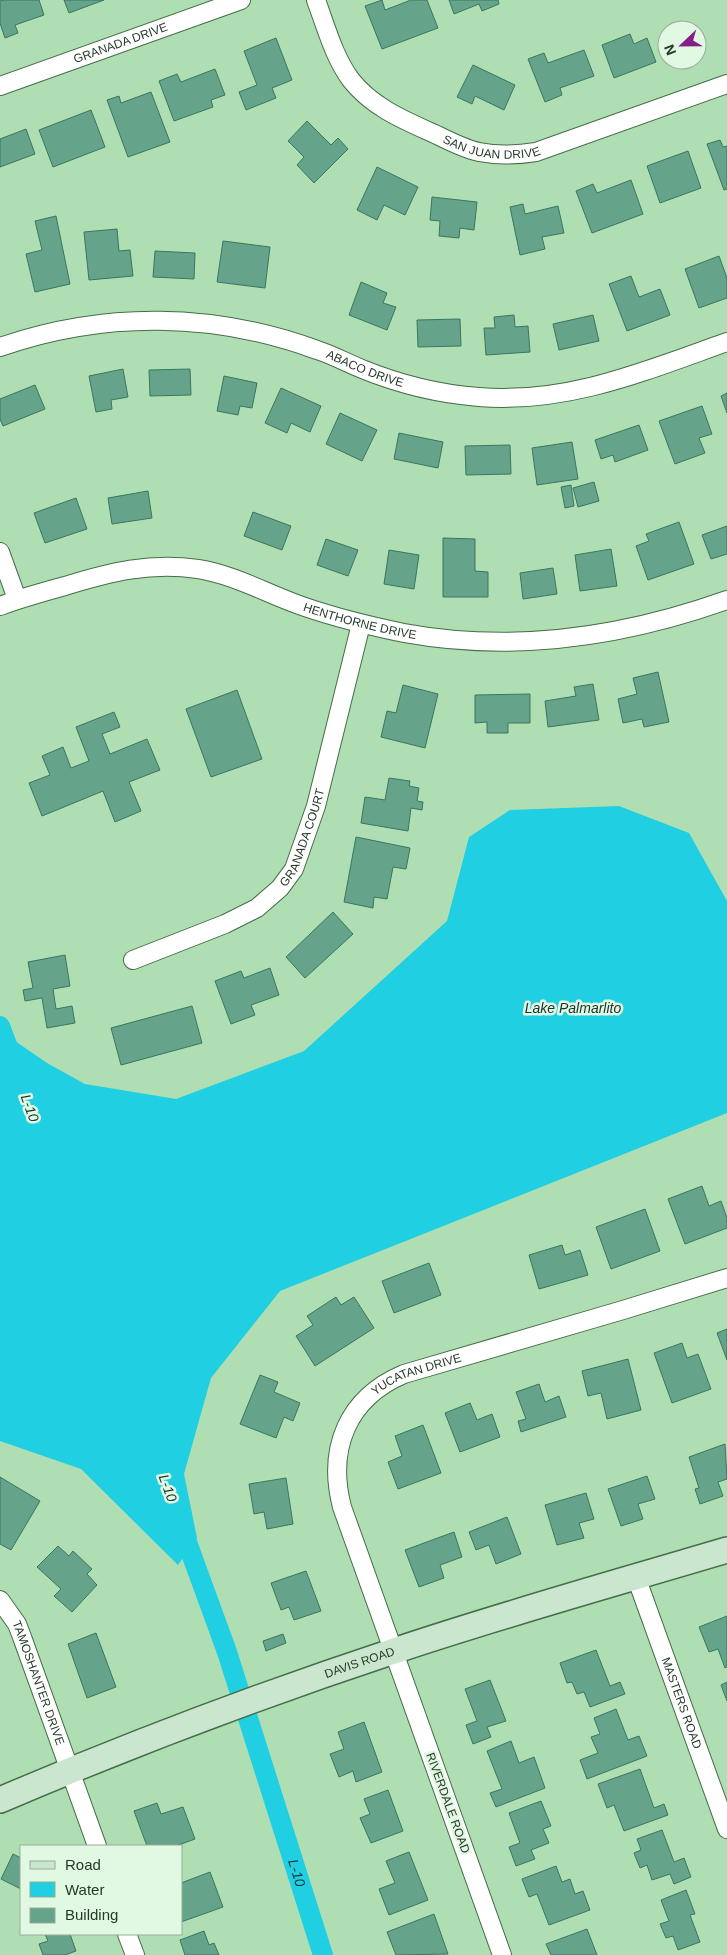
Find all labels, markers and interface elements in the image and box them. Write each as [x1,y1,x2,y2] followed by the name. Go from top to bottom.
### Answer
[72,20,169,66] street label: GRANADA DRIVE
[657,20,707,70] north arrow
[661,42,679,58] text: N
[441,132,542,162] street label: SAN JUAN DRIVE
[324,347,405,390] street label: ABACO DRIVE
[302,600,418,642] street label: HENTHORNE DRIVE
[277,786,327,889] street label: GRANADA COURT
[525,1000,621,1016] water label: Lake Palmarlito
[18,1092,42,1124] water label: L-10
[369,1351,463,1398] street label: YUCATAN DRIVE
[156,1472,180,1504] water label: L-10
[9,1619,67,1747] street label: TAMOSHANTER DRIVE
[323,1644,397,1681] street label: DAVIS ROAD
[659,1655,705,1751] street label: MASTERS ROAD
[423,1751,473,1856] street label: RIVERDALE ROAD
[20,1845,182,1935] legend
[65,1856,101,1873] text: Road
[285,1857,309,1889] water label: L-10
[65,1881,104,1898] text: Water
[65,1906,118,1923] text: Building

